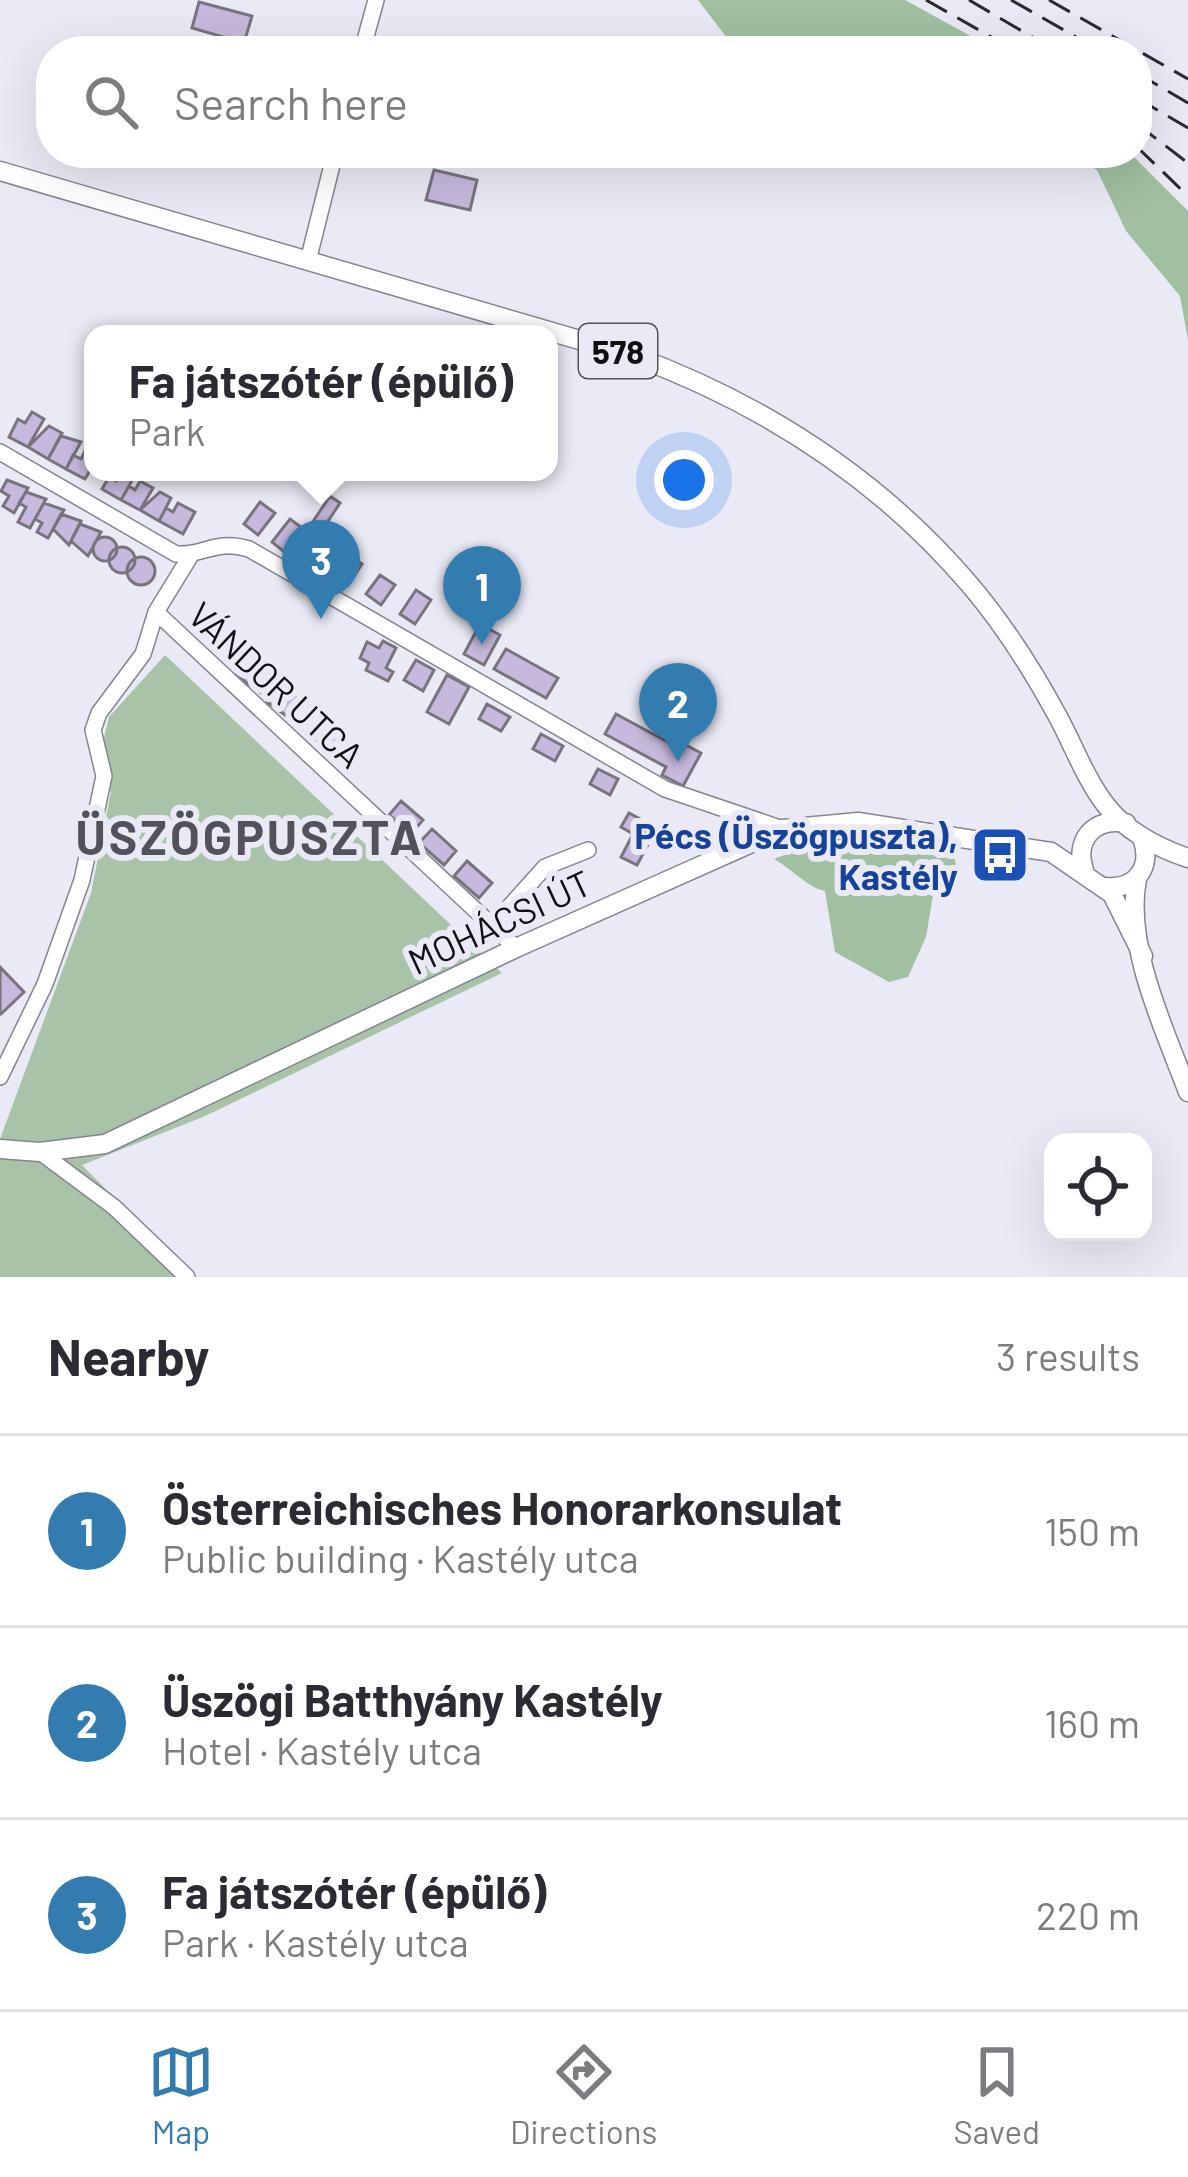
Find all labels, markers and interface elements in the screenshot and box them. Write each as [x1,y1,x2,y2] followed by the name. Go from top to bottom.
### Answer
[36,36,1152,168] search box
[78,69,144,135] icon: search
[174,75,408,129] text: Search here
[579,324,657,378] road number: 578
[84,325,558,481] popup
[129,353,513,407] text: Fa játszótér (épülő)
[129,407,205,454] text: Park
[654,450,714,510] your location
[282,520,360,619] pin: 3
[443,546,521,645] pin: 1
[181,592,373,776] street label: VÁNDOR UTCA
[639,663,717,762] pin: 2
[75,807,425,865] district label: ÜSZÖGPUSZTA
[634,813,958,897] place label: Pécs (Üszögpuszta), Kastély
[969,824,1031,886] bus stop icon: Pécs (Üszögpuszta), Kastély
[401,860,597,982] street label: MOHÁCSI ÚT
[1044,1133,1152,1241] map controls
[1044,1133,1152,1241] button: locate
[48,1325,209,1386] text: Nearby
[996,1332,1140,1379] text: 3 results
[162,1480,842,1534] text: Österreichisches Honorarkonsulat
[80,1507,94,1554] text: 1
[1044,1507,1140,1554] text: 150 m
[162,1534,639,1581] text: Public building · Kastély utca
[162,1672,663,1726] text: Üszögi Batthyány Kastély
[76,1699,98,1746] text: 2
[1044,1699,1140,1746] text: 160 m
[162,1726,482,1773] text: Hotel · Kastély utca
[162,1864,546,1918] text: Fa játszótér (épülő)
[76,1891,98,1938] text: 3
[1036,1891,1140,1938] text: 220 m
[162,1918,469,1965] text: Park · Kastély utca
[148,2039,214,2151] tab: Map
[510,2039,657,2151] tab: Directions
[953,2039,1040,2151] tab: Saved

